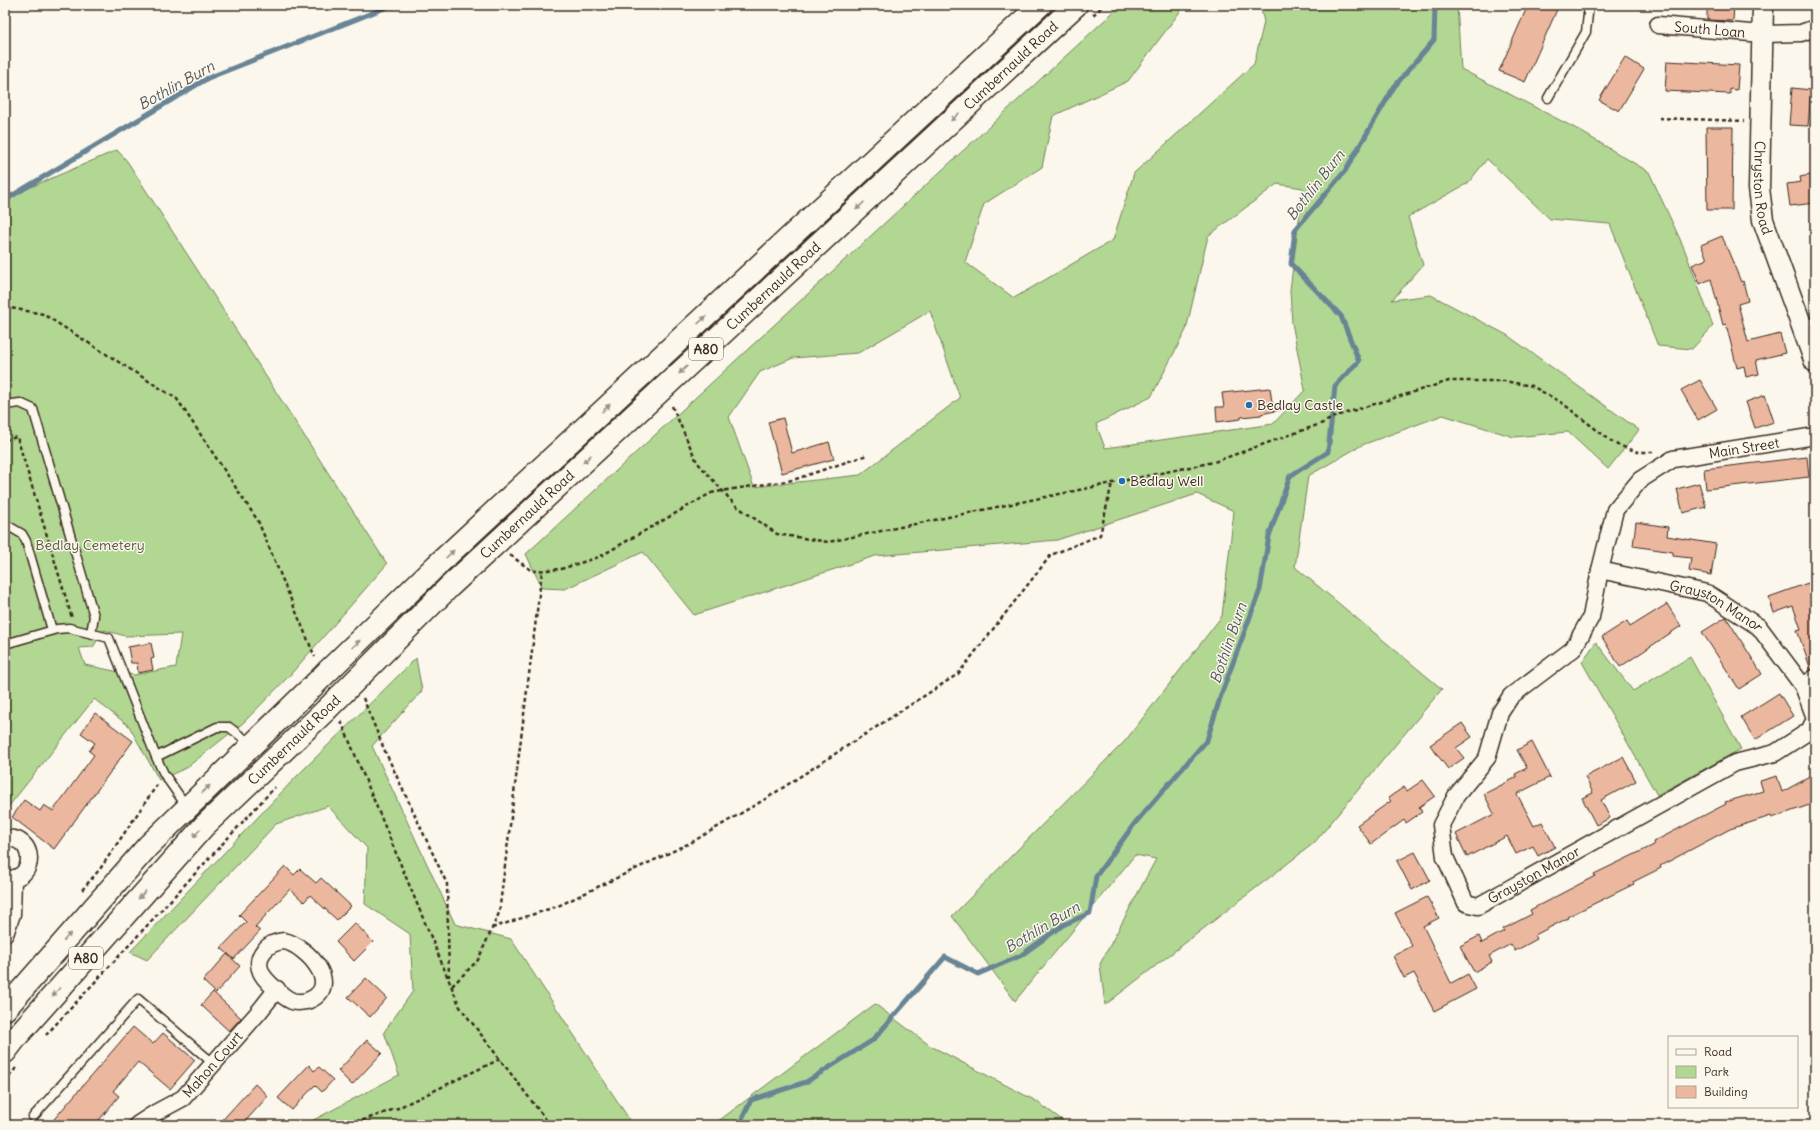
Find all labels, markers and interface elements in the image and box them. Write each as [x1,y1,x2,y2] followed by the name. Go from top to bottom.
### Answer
[960,17,1062,114] street label: Cumbernauld Road
[1673,17,1746,42] street label: South Loan
[135,56,218,114] water label: Bothlin Burn
[951,112,960,121] one-way arrow
[1750,141,1777,237] street label: Chryston Road
[1282,146,1349,224] water label: Bothlin Burn
[855,201,865,210] one-way arrow
[722,238,824,334] street label: Cumbernauld Road
[697,315,707,324] one-way arrow
[689,338,723,360] road number: A80
[678,365,688,375] one-way arrow
[1257,396,1343,414] place label: Bedlay Castle
[1244,400,1254,410] marker: Bedlay Castle
[602,404,611,413] one-way arrow
[1707,433,1781,462] street label: Main Street
[582,454,593,463] one-way arrow
[476,466,578,563] street label: Cumbernauld Road
[1130,472,1203,490] place label: Bedlay Well
[1117,476,1127,486] marker: Bedlay Well
[35,536,145,554] park label: Bedlay Cemetery
[444,549,455,558] one-way arrow
[1668,576,1768,635] street label: Grayston Manor
[1205,600,1251,686] water label: Bothlin Burn
[351,639,361,649] one-way arrow
[244,691,344,789] street label: Cumbernauld Road
[201,784,211,794] one-way arrow
[193,829,202,838] one-way arrow
[1484,842,1583,908] street label: Grayston Manor
[137,890,147,900] one-way arrow
[1001,897,1083,957] water label: Bothlin Burn
[62,932,72,942] one-way arrow
[69,947,103,969] road number: A80
[51,987,60,998] one-way arrow
[179,1028,247,1101] street label: Mahon Court
[1668,1036,1798,1108] legend
[1704,1044,1732,1059] text: Road
[1704,1064,1729,1079] text: Park
[1704,1084,1748,1099] text: Building

